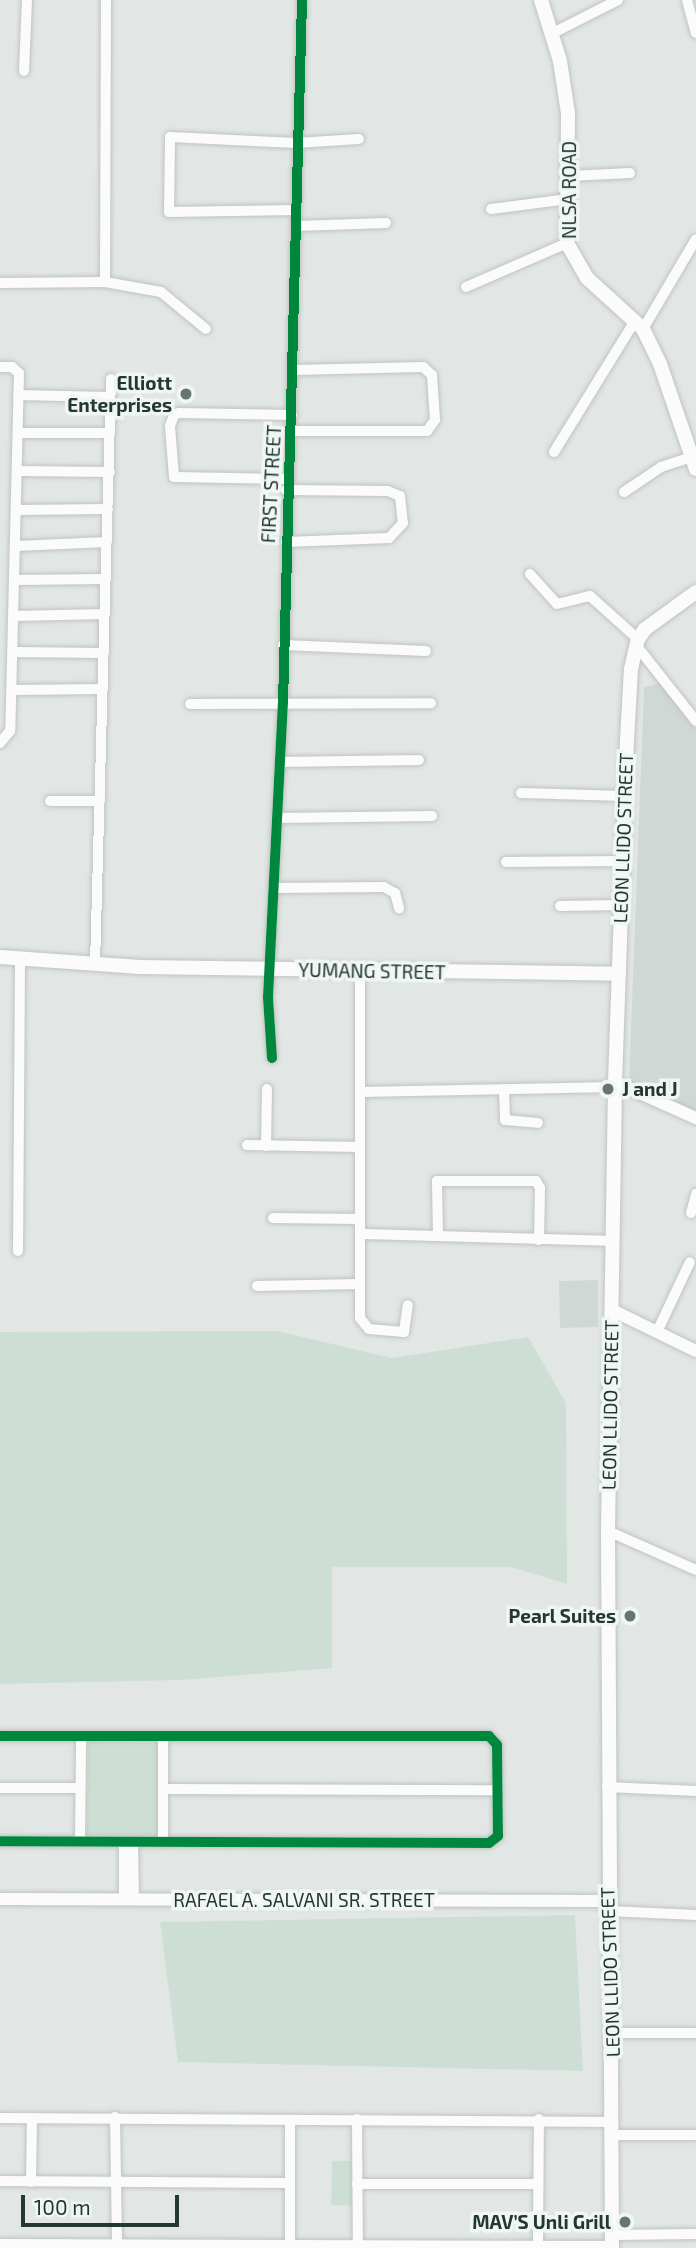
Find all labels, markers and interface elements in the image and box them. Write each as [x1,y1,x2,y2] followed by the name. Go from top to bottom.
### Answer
[558,141,580,239] street label: NLSA ROAD
[67,372,172,416] place label: Elliott Enterprises
[178,386,194,402] marker: Elliott Enterprises
[257,424,285,544] street label: FIRST STREET
[609,752,637,924] street label: LEON LLIDO STREET
[298,958,446,984] street label: YUMANG STREET
[622,1078,678,1100] place label: J and J
[600,1081,616,1097] marker: J and J
[597,1320,623,1490] street label: LEON LLIDO STREET
[508,1605,616,1627] place label: Pearl Suites
[622,1608,638,1624] marker: Pearl Suites
[596,1886,624,2058] street label: LEON LLIDO STREET
[173,1889,435,1911] street label: RAFAEL A. SALVANI SR. STREET
[24,2182,182,2226] scale bar
[34,2194,91,2219] text: 100 m
[472,2211,611,2233] place label: MAV’S Unli Grill
[617,2214,633,2230] marker: MAV’S Unli Grill

